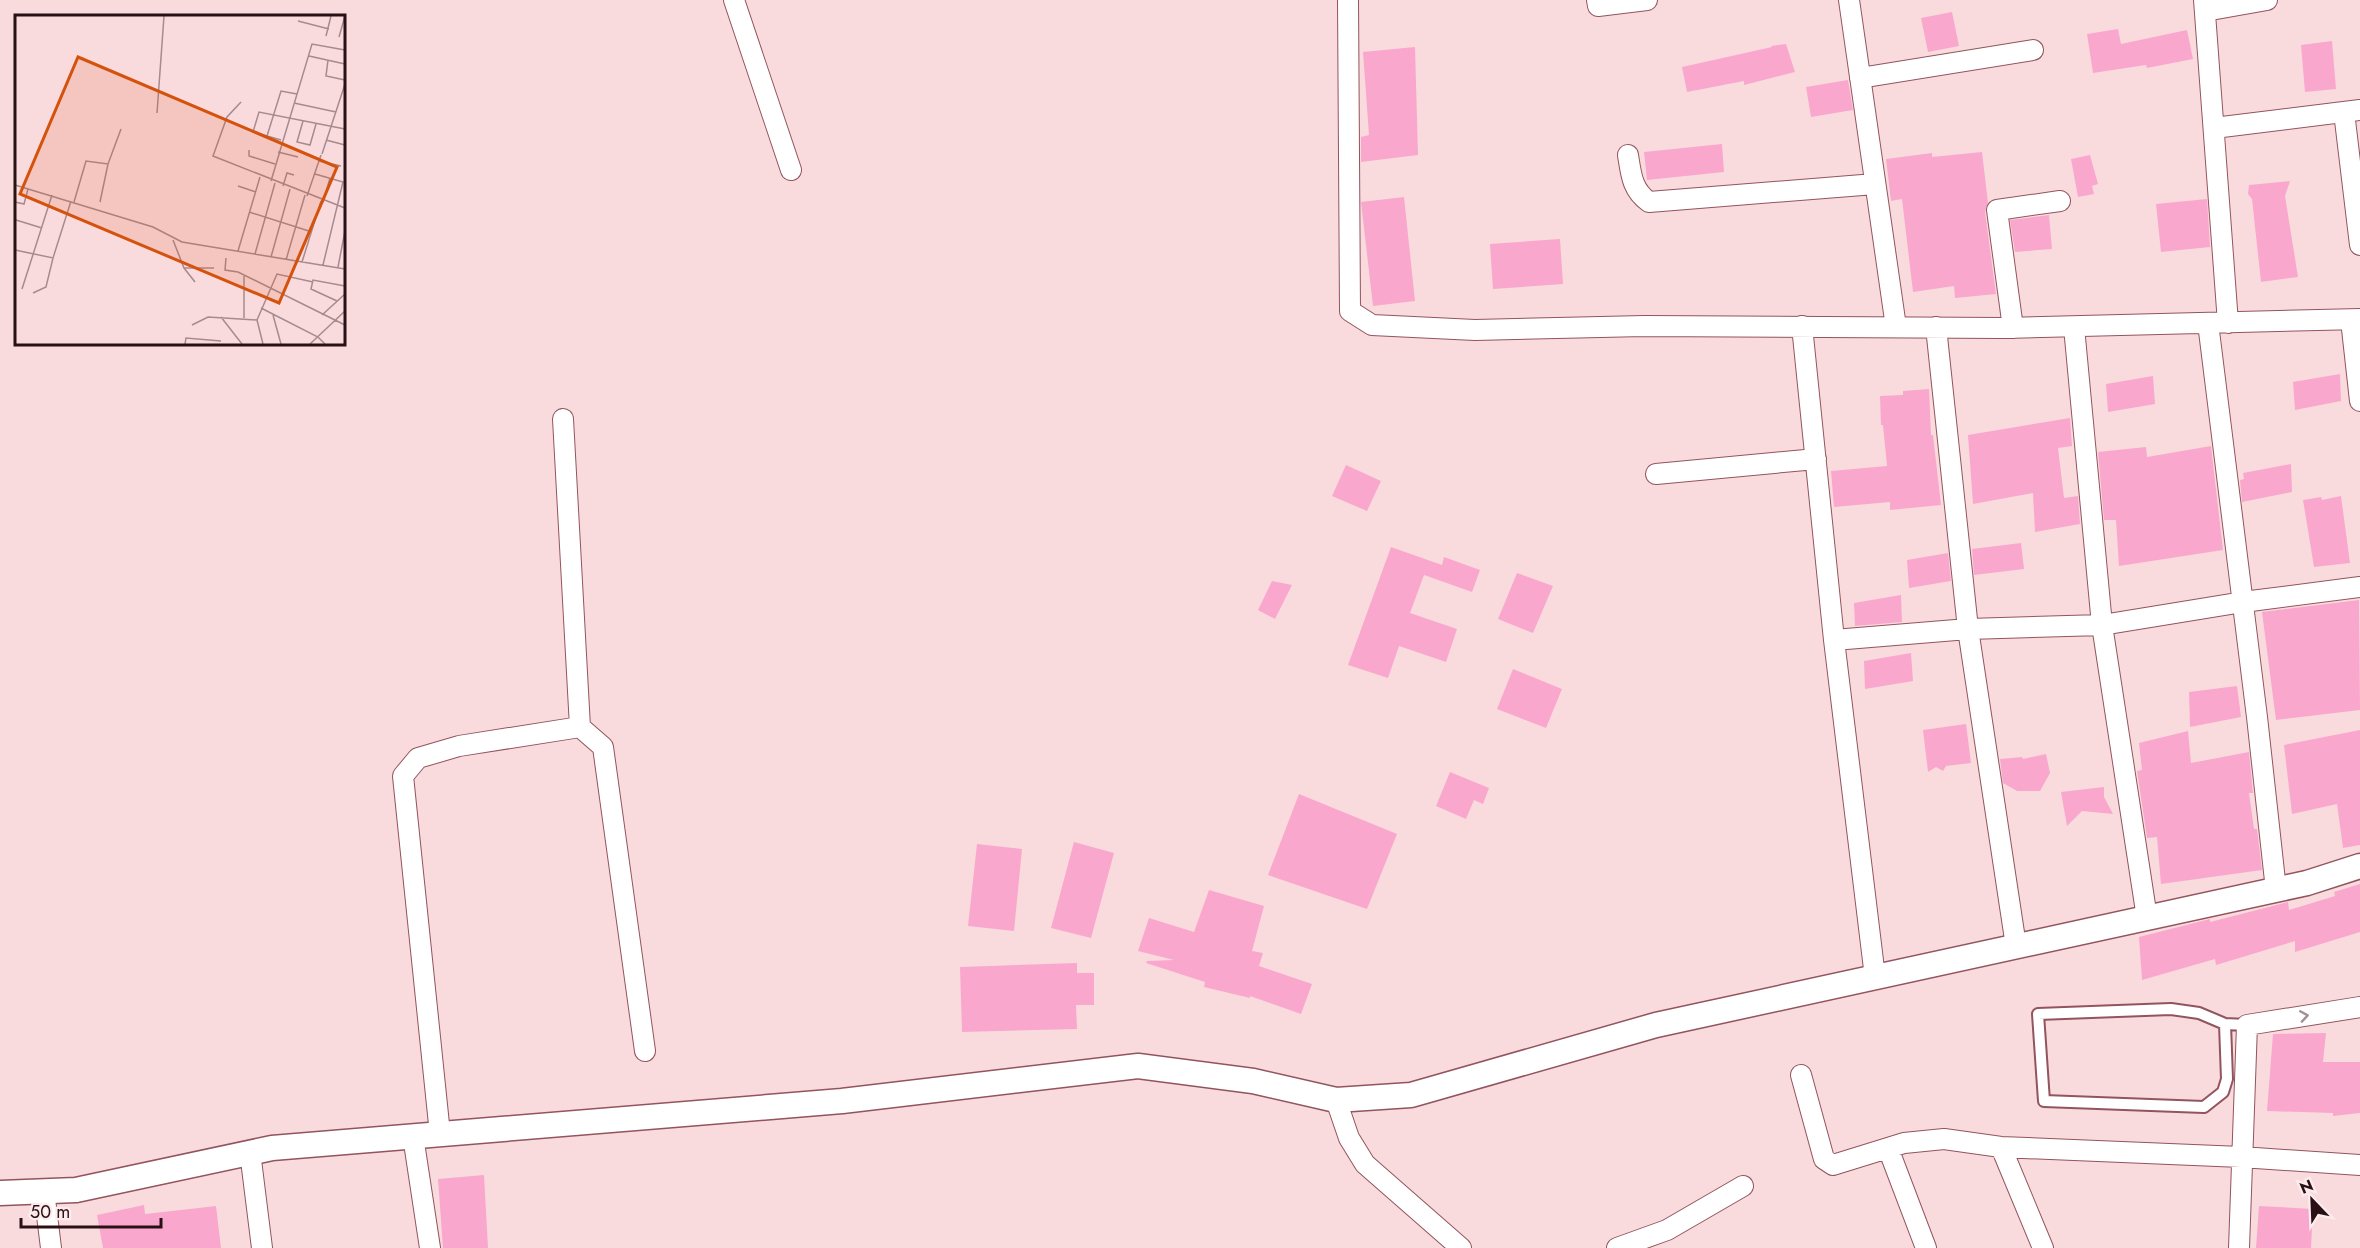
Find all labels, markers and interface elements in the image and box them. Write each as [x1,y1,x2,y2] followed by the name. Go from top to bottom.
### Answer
[15,15,345,345] inset map
[2299,1010,2308,1022] one-way arrow
[2282,1170,2342,1230] north arrow
[2296,1174,2317,1200] text: N
[21,1191,160,1229] scale bar
[30,1199,70,1225] text: 50 m

